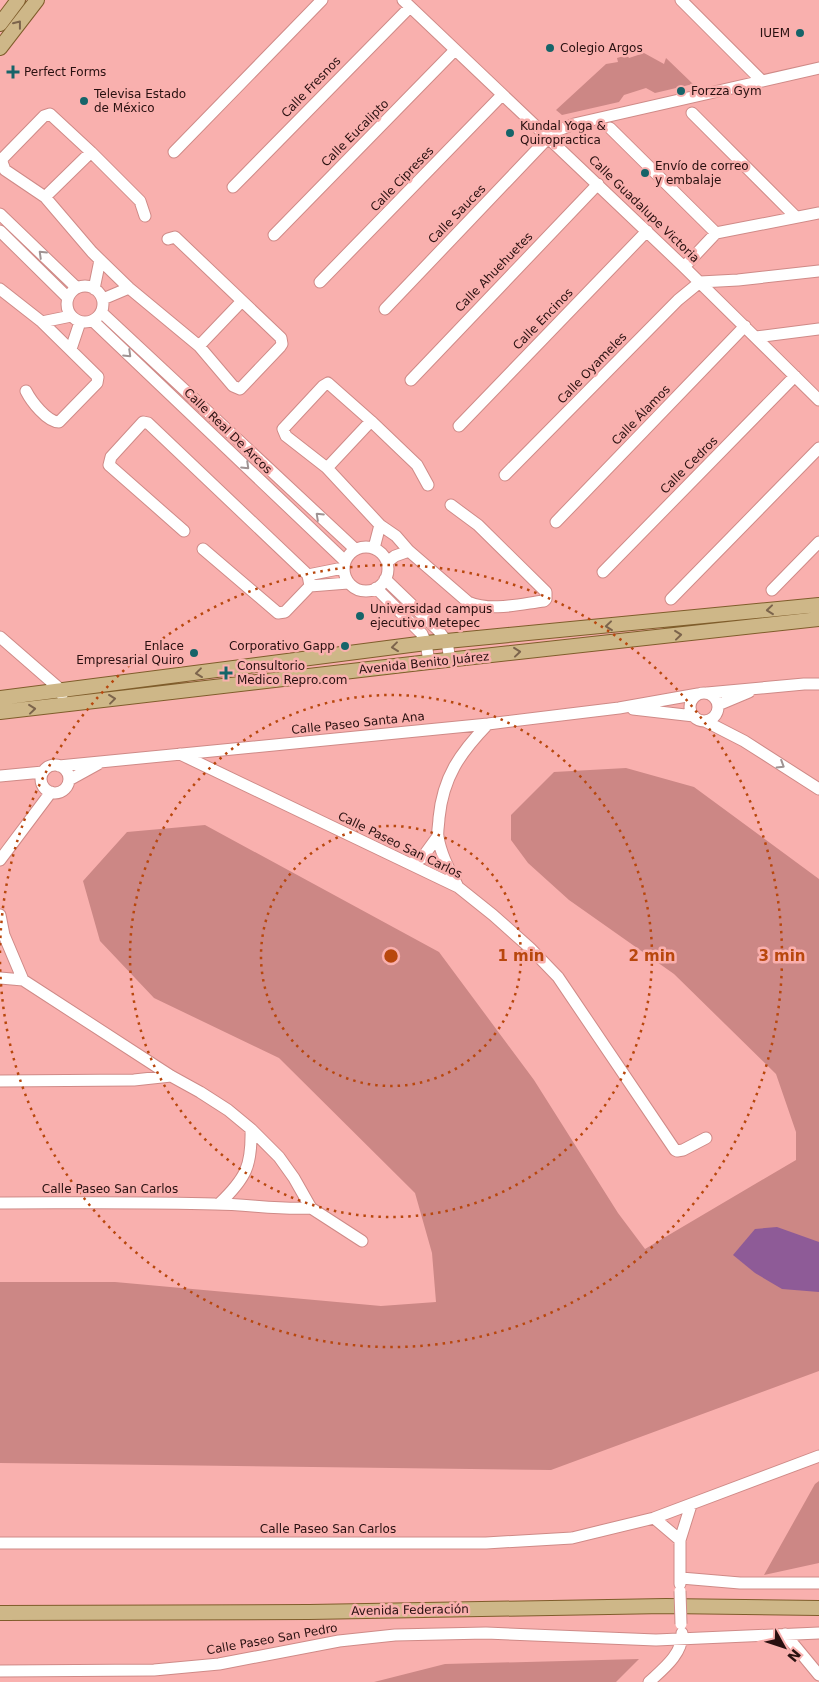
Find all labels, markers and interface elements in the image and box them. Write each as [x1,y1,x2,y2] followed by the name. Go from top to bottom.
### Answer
[13,21,21,30] one-way arrow
[760,26,790,40] place label: IUEM
[794,27,806,39] marker: IUEM
[560,41,643,55] place label: Colegio Argos
[544,42,556,54] marker: Colegio Argos
[278,54,344,120] street label: Calle Fresnos
[6,65,20,79] marker: Perfect Forms
[24,65,106,79] place label: Perfect Forms
[691,84,762,98] place label: Forzza Gym
[675,85,687,97] marker: Forzza Gym
[93,87,186,115] place label: Televisa Estado de México
[78,95,90,107] marker: Televisa Estado de México
[319,97,391,169] street label: Calle Eucalipto
[520,119,606,147] place label: Kundal Yoga & Quiropractica
[504,127,516,139] marker: Kundal Yoga & Quiropractica
[367,144,437,214] street label: Calle Cipreses
[586,153,702,265] street label: Calle Guadalupe Victoria
[655,159,749,187] place label: Envío de correo y embalaje
[639,167,651,179] marker: Envío de correo y embalaje
[425,182,489,246] street label: Calle Sauces
[452,229,536,315] street label: Calle Ahuehuetes
[39,251,48,260] one-way arrow
[510,285,576,353] street label: Calle Encinos
[554,329,630,407] street label: Calle Oyameles
[123,348,132,357] one-way arrow
[608,381,673,448] street label: Calle Álamos
[181,385,275,477] street label: Calle Real De Arcos
[657,433,721,497] street label: Calle Cedros
[240,460,249,469] one-way arrow
[316,513,325,522] one-way arrow
[370,602,492,630] place label: Universidad campus ejecutivo Metepec
[766,604,774,615] one-way arrow
[354,610,366,622] marker: Universidad campus ejecutivo Metepec
[604,620,612,631] one-way arrow
[675,630,683,641] one-way arrow
[76,639,184,667] place label: Enlace Empresarial Quiro
[229,639,335,653] place label: Corporativo Gapp
[339,640,351,652] marker: Corporativo Gapp
[391,641,399,652] one-way arrow
[188,647,200,659] marker: Enlace Empresarial Quiro
[513,647,521,658] one-way arrow
[358,649,490,677] street label: Avenida Benito Juárez
[237,659,347,687] place label: Consultorio Medico Repro.com
[219,666,233,680] marker: Consultorio Medico Repro.com
[195,667,203,677] one-way arrow
[108,695,116,705] one-way arrow
[28,704,36,715] one-way arrow
[291,709,425,737] street label: Calle Paseo Santa Ana
[776,758,785,768] one-way arrow
[336,809,464,881] street label: Calle Paseo San Carlos
[382,947,400,965] centre of rings
[497,947,545,965] text: 1 min
[628,947,676,965] text: 2 min
[758,947,806,965] text: 3 min
[42,1182,178,1196] street label: Calle Paseo San Carlos
[260,1522,396,1536] street label: Calle Paseo San Carlos
[351,1602,469,1618] street label: Avenida Federación
[205,1621,339,1657] street label: Calle Paseo San Pedro
[759,1622,809,1672] north arrow
[784,1646,804,1665] text: N

